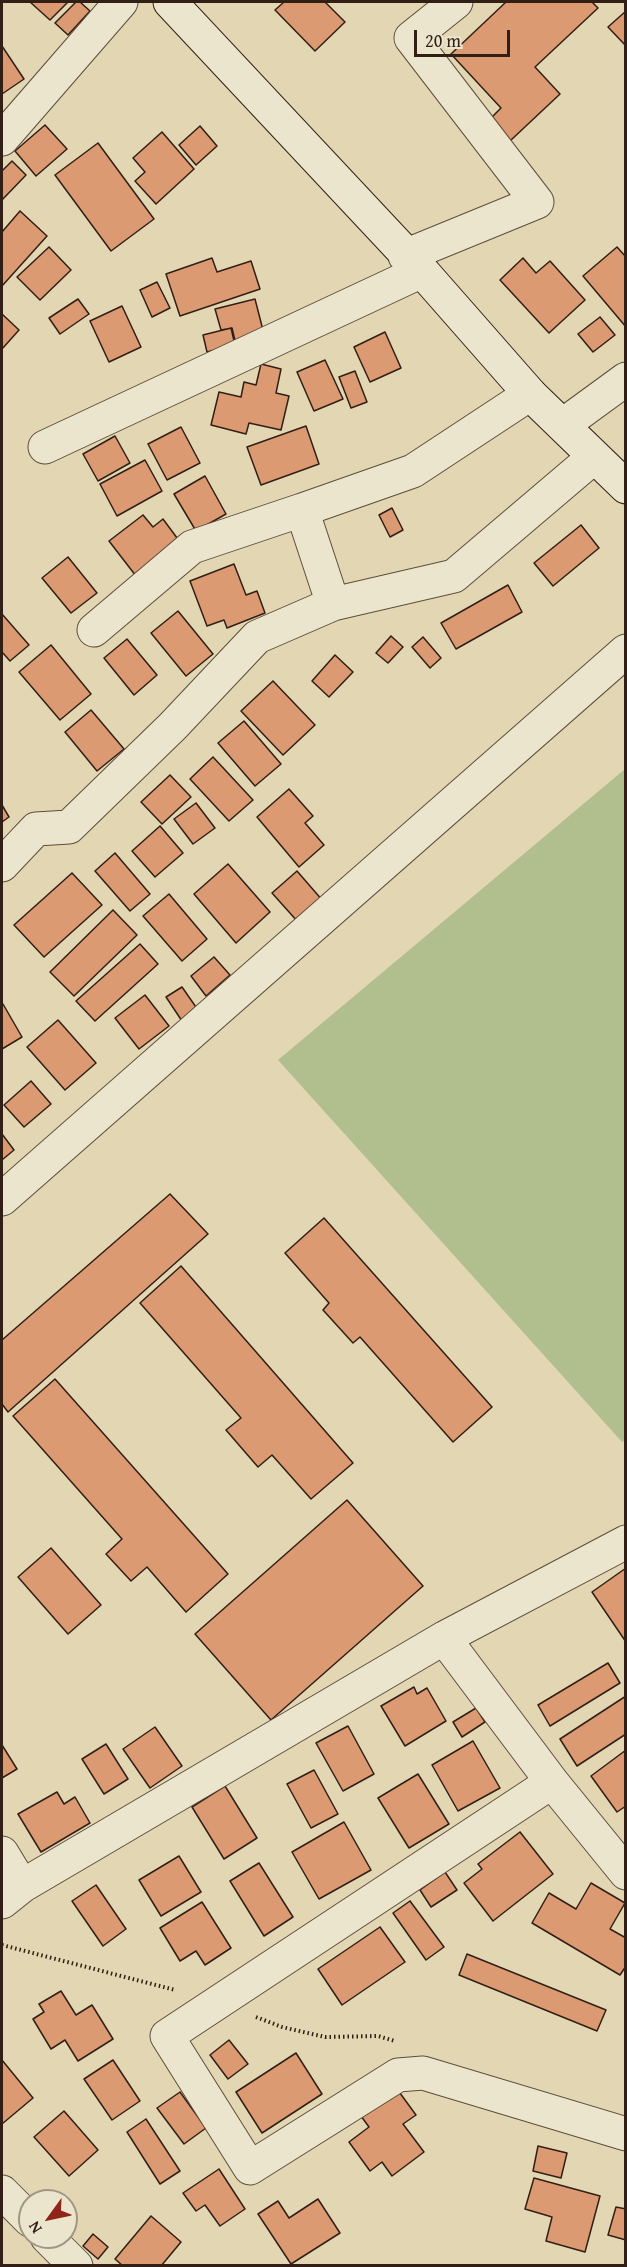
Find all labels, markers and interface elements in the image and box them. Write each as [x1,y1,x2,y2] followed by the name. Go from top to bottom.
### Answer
[417,18,513,56] scale bar
[425,27,461,54] text: 20 m
[18,2189,78,2249] north arrow
[22,2217,48,2239] text: N

